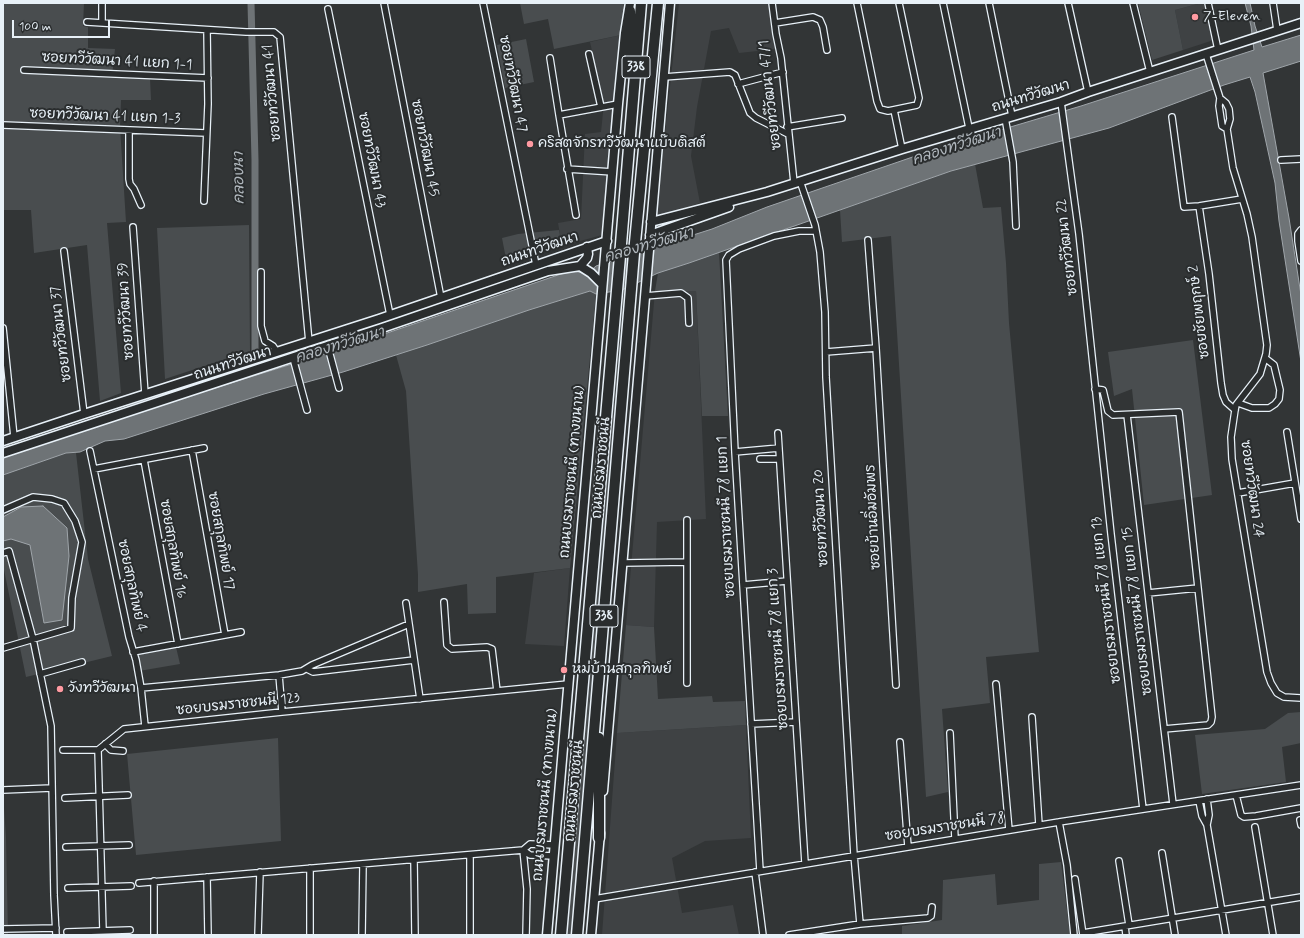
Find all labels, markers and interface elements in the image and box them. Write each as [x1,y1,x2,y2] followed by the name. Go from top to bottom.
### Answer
[1203,9,1261,25] place label: 7-Eleven
[14,12,112,38] scale bar
[1190,12,1200,22] marker: 7-Eleven
[19,19,51,35] text: 100 m
[494,34,530,134] street label: ซอยทวีวัฒนา 47
[756,39,786,151] street label: ซอยทวีวัฒนา 47/1
[260,44,286,142] street label: ซอยทวีวัฒนา 41
[41,50,193,74] street label: ซอยทวีวัฒนา 41 แยก 1-1
[622,56,650,78] road number: 338
[990,77,1072,117] street label: ถนนทวีวัฒนา
[406,98,442,198] street label: ซอยทวีวัฒนา 45
[29,106,181,128] street label: ซอยทวีวัฒนา 41 แยก 1-3
[353,111,389,209] street label: ซอยทวีวัฒนา 43
[910,124,1004,170] water label: คลองทวีวัฒนา
[538,136,706,152] place label: คริสตจักรทวีวัฒนาแบ๊บติสต์
[525,139,535,149] marker: คริสตจักรทวีวัฒนาแบ๊บติสต์
[231,152,249,204] water label: คลองนา
[1054,198,1082,296] street label: ซอยทวีวัฒนา 22
[602,225,696,267] water label: คลองทวีวัฒนา
[499,229,581,271] street label: ถนนทวีวัฒนา
[115,262,139,360] street label: ซอยทวีวัฒนา 39
[1186,264,1214,360] street label: ซอยชัยพฤกษ์ 2
[48,285,76,383] street label: ซอยทวีวัฒนา 37
[293,324,387,368] water label: คลองทวีวัฒนา
[192,344,274,384] street label: ถนนทวีวัฒนา
[557,385,589,559] street label: ถนนบรมราชชนนี (ทางขนาน)
[589,416,615,520] street label: ถนนบรมราชชนนี
[714,436,740,598] street label: ซอยบรมราชชนนี 78 แยก 1
[1236,439,1266,539] street label: ซอยทวีวัฒนา 24
[863,464,885,570] street label: ซอยบ้านอิ่มอัมพร
[811,469,833,567] street label: ซอยทวีวัฒนา 20
[203,491,237,591] street label: ซอยสกุลทิพย์ 17
[155,498,189,600] street label: ซอยสกุลทิพย์ 16
[1088,516,1126,684] street label: ซอยบรมราชชนนี 78 แยก 13
[1119,526,1157,696] street label: ซอยบรมราชชนนี 78 แยก 15
[113,538,149,634] street label: ซอยสกุลทิพย์ 4
[765,568,793,730] street label: ซอยบรมราชชนนี 78 แยก 3
[590,605,618,627] road number: 338
[572,662,672,678] place label: หม่บ้านสกุลทิพย์
[559,665,569,675] marker: หม่บ้านสกุลทิพย์
[68,681,136,697] place label: วังทวีวัฒนา
[55,684,65,694] marker: วังทวีวัฒนา
[175,690,301,720] street label: ซอยบรมราชชนนี 123
[530,708,562,882] street label: ถนนบรมราชชนนี (ทางขนาน)
[562,739,588,843] street label: ถนนบรมราชชนนี
[884,810,1006,846] street label: ซอยบรมราชชนนี 78

